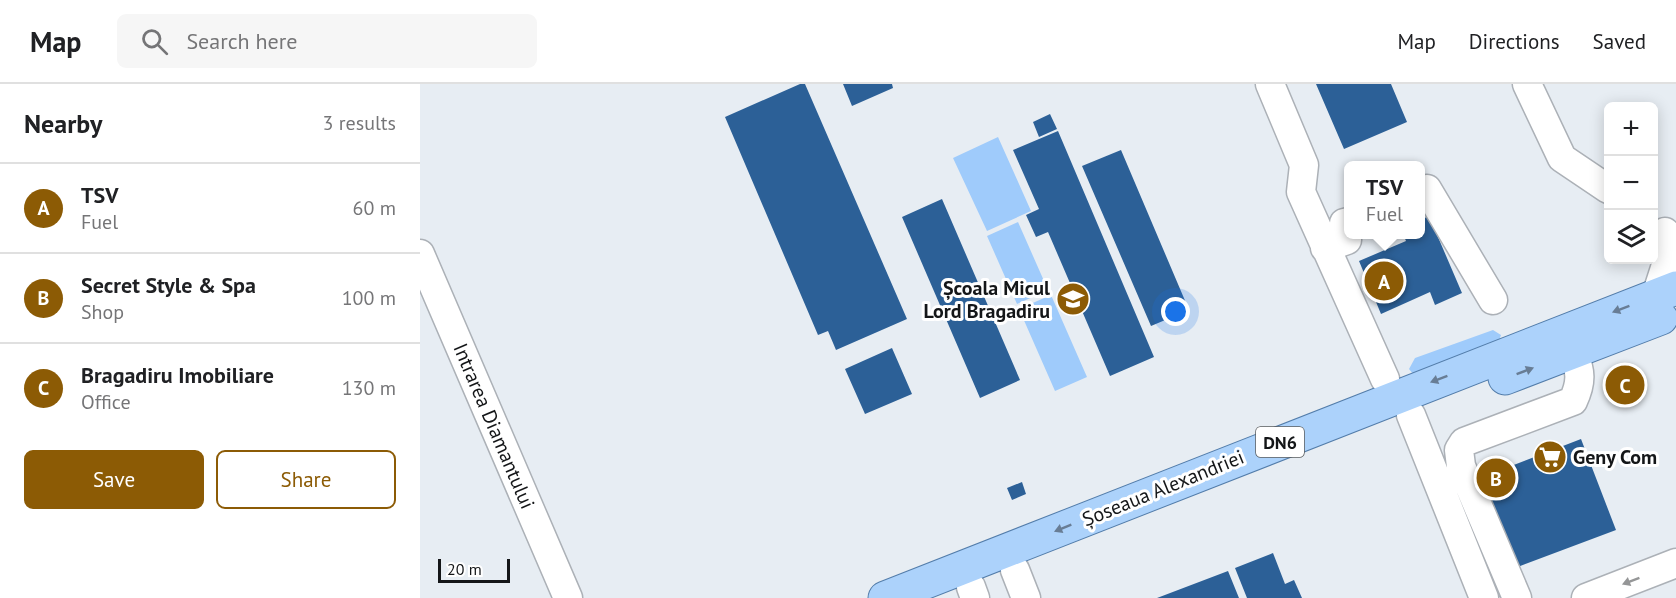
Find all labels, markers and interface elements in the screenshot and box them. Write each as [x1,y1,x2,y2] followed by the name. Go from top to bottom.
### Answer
[117,14,537,68] search box
[30,23,81,60] text: Map
[138,25,171,58] icon: search
[186,27,297,55] text: Search here
[1397,28,1436,55] text: Map
[1469,28,1560,55] text: Directions
[1593,28,1646,55] text: Saved
[1604,102,1658,264] map controls
[1604,102,1658,156] button: +
[24,107,102,140] text: Nearby
[323,110,396,136] text: 3 results
[1604,156,1658,210] button: −
[1344,161,1425,239] popup
[1366,173,1403,201] text: TSV
[81,181,118,209] text: TSV
[37,195,50,221] text: A
[353,195,396,221] text: 60 m
[1366,201,1403,227] text: Fuel
[81,209,118,235] text: Fuel
[1604,210,1658,264] button: layers
[1364,258,1404,304] pin: A
[81,271,256,299] text: Secret Style & Spa
[923,275,1050,324] place label: Școala Micul Lord Bragadiru
[1055,281,1091,317] school or university icon: Școala Micul Lord Bragadiru
[38,285,49,311] text: B
[342,285,396,311] text: 100 m
[1161,297,1190,326] your location
[81,299,124,325] text: Shop
[1612,304,1630,314] one-way arrow
[447,339,541,513] street label: Intrarea Diamantului
[81,361,274,389] text: Bragadiru Imobiliare
[1606,362,1644,408] pin: C
[1516,366,1534,376] one-way arrow
[38,375,49,401] text: C
[342,375,396,401] text: 130 m
[1430,375,1448,385] one-way arrow
[81,389,131,415] text: Office
[1256,427,1304,457] road number: DN6
[1532,439,1568,475] supermarket icon: Geny Com
[1078,444,1248,532] street label: Șoseaua Alexandriei
[1573,444,1657,470] place label: Geny Com
[24,450,204,509] button: Save
[216,450,396,509] button: Share
[1476,456,1516,500] pin: B
[1053,523,1071,533] one-way arrow
[438,556,510,584] scale bar
[447,559,482,579] text: 20 m
[1622,576,1640,586] one-way arrow

